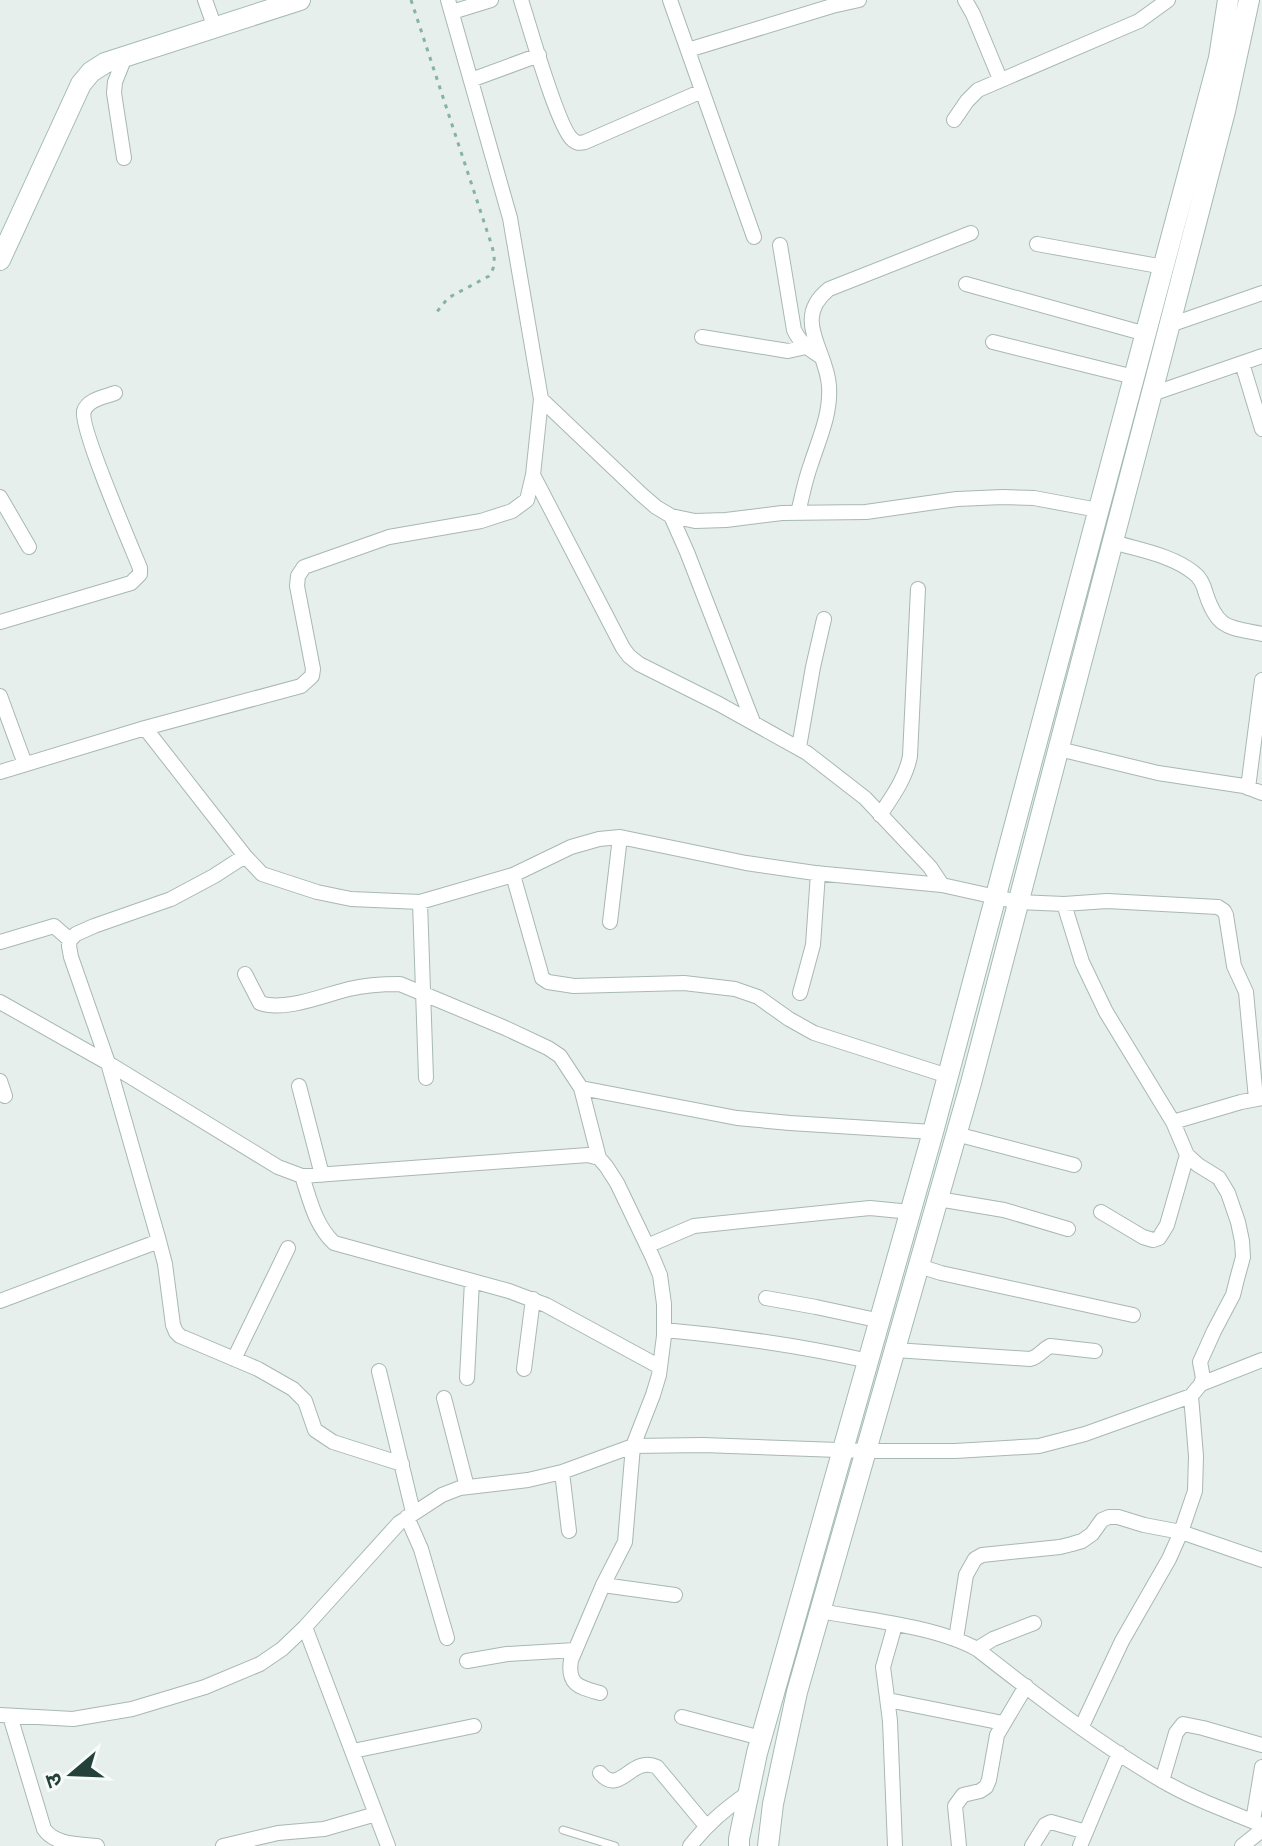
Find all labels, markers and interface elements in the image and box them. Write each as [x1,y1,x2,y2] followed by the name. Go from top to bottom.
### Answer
[32,1734,112,1814] north arrow
[35,1769,68,1792] text: उ

